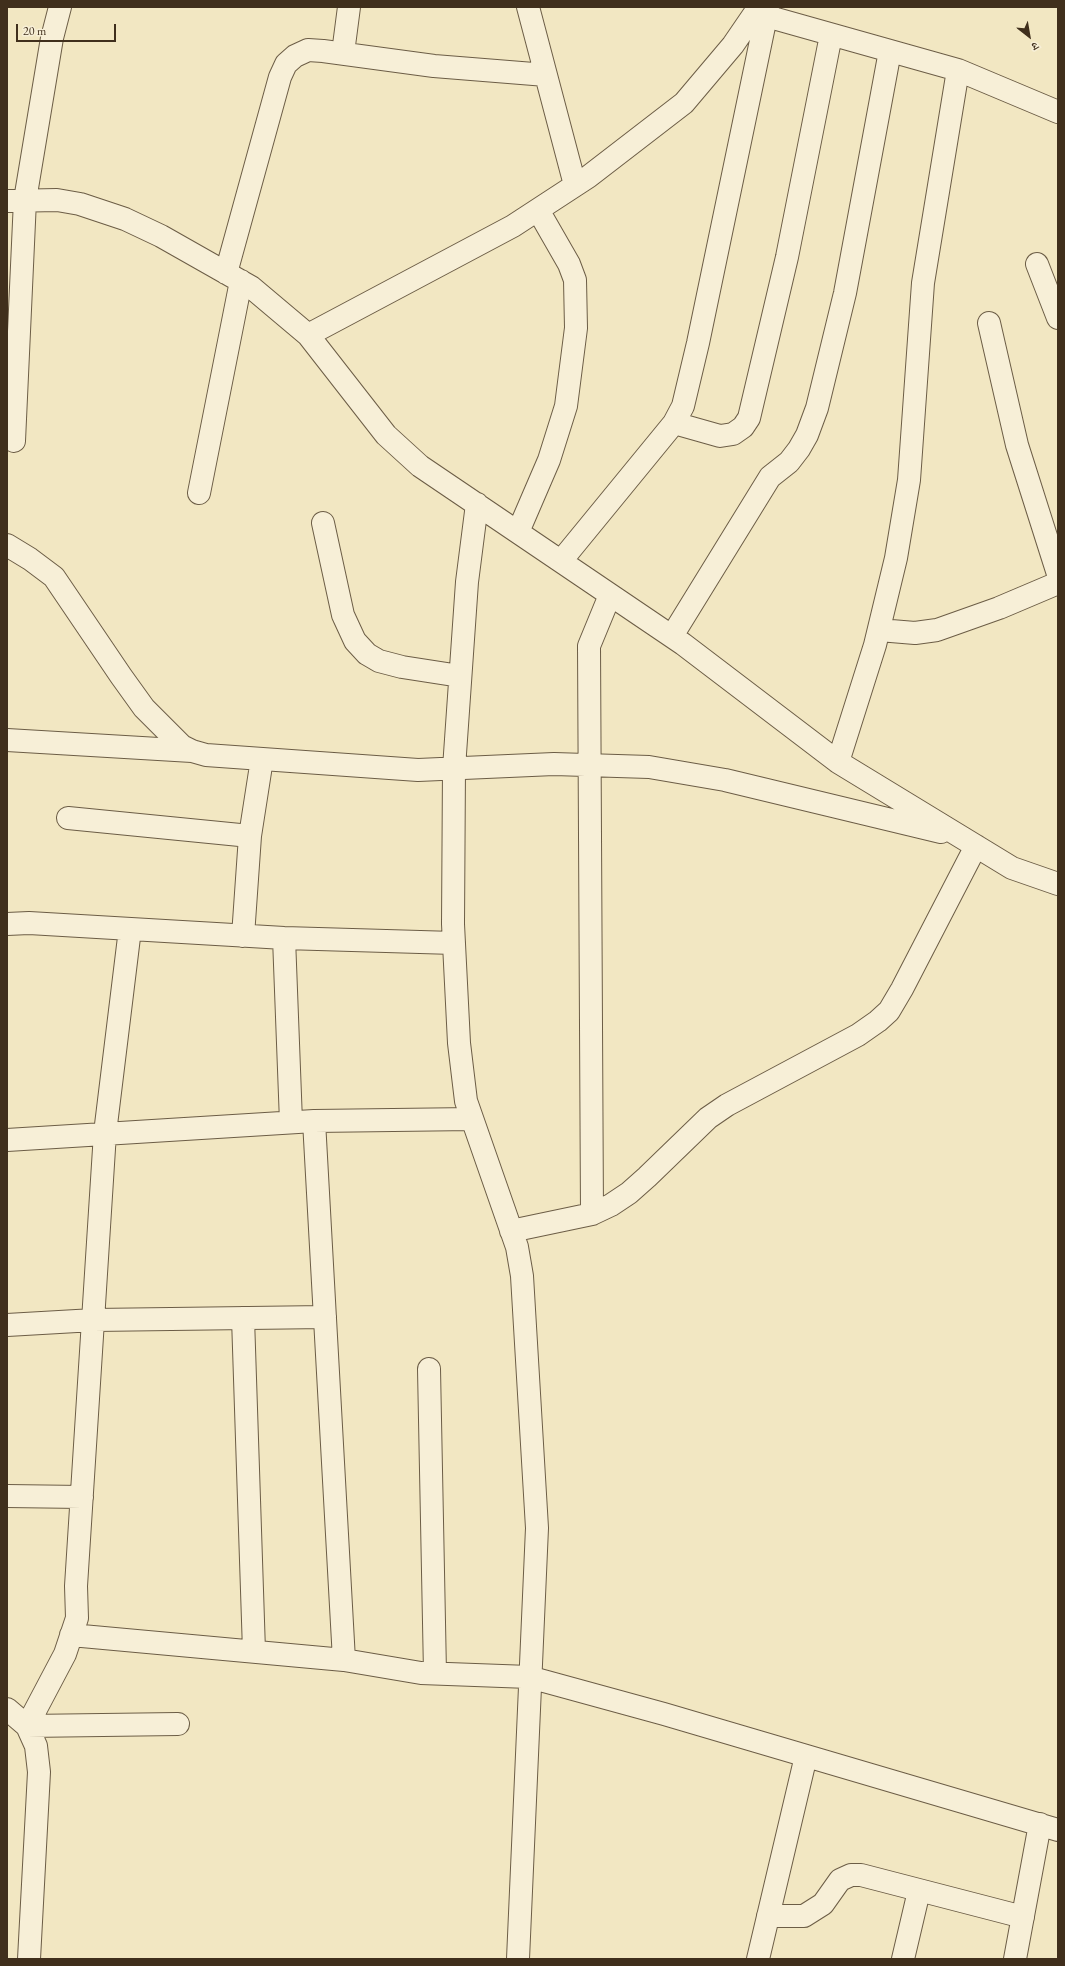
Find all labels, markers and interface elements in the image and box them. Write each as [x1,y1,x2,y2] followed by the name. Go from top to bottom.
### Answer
[18,16,118,42] scale bar
[1009,16,1049,56] north arrow
[23,23,46,39] text: 20 m
[1029,39,1041,54] text: उ

